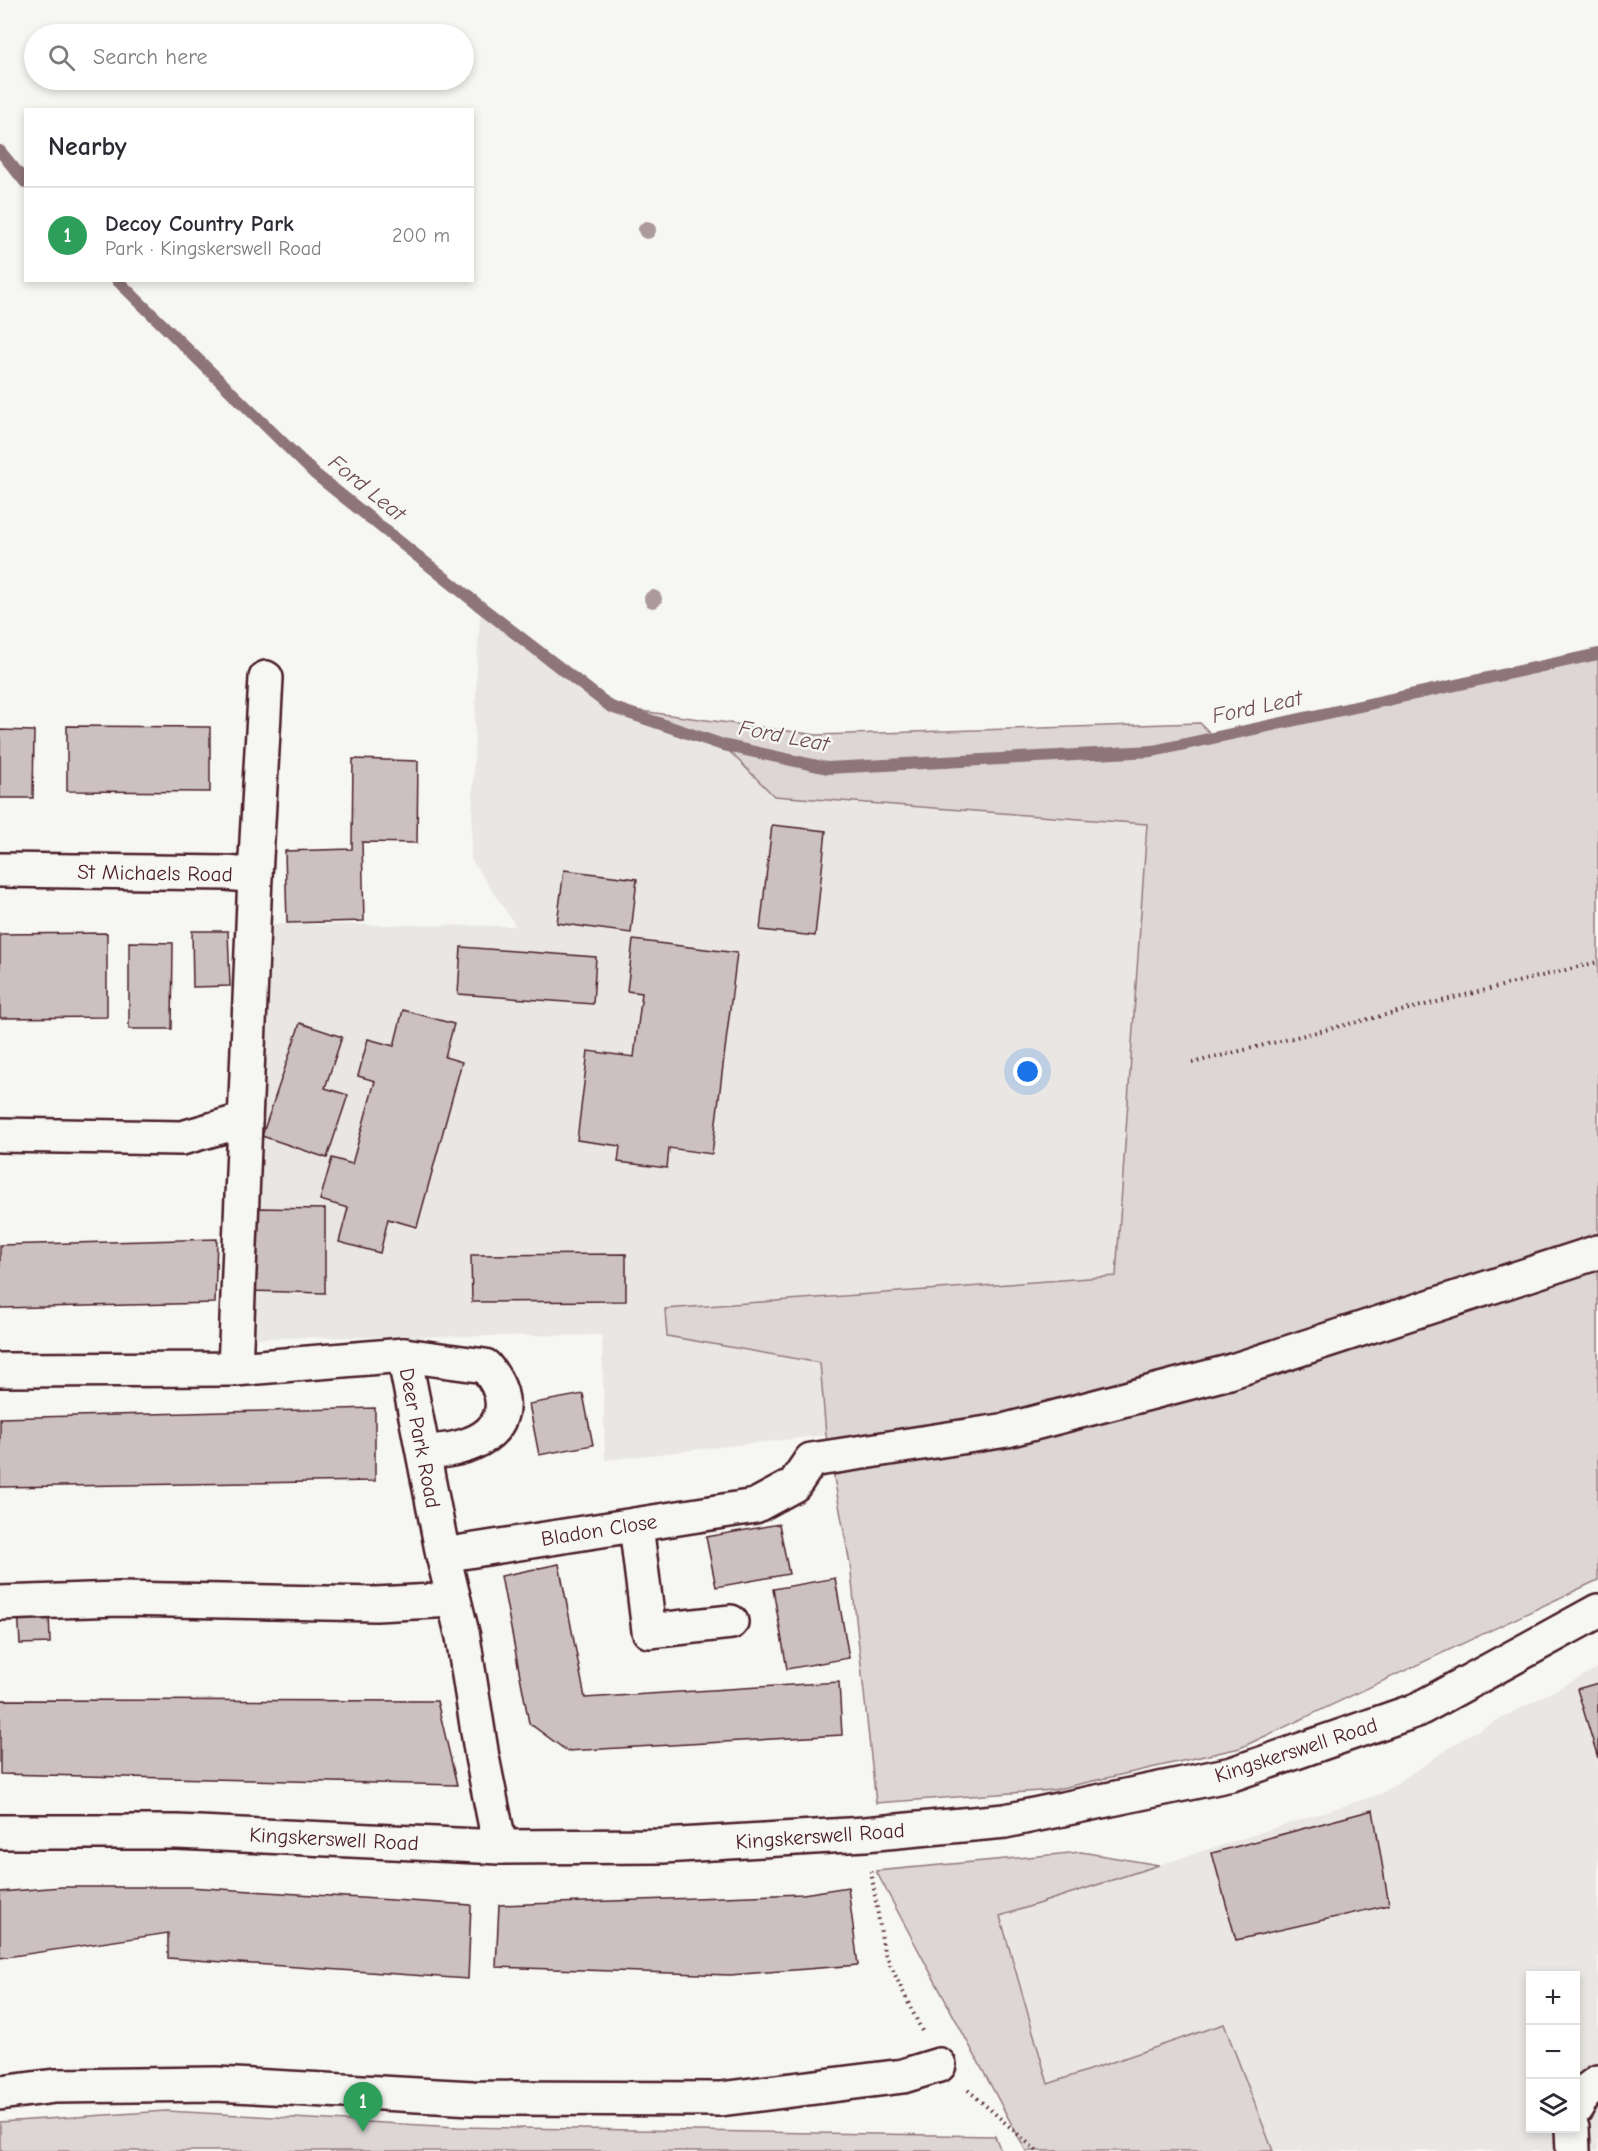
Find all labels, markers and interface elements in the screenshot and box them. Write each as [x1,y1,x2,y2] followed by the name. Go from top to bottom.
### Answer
[24,24,474,90] search box
[45,41,78,74] icon: search
[93,44,208,70] text: Search here
[48,132,127,162] text: Nearby
[105,211,294,237] text: Decoy Country Park
[64,224,71,247] text: 1
[392,224,450,247] text: 200 m
[105,237,322,260] text: Park · Kingskerswell Road
[323,449,412,528] water label: Ford Leat
[1210,684,1306,729] water label: Ford Leat
[737,715,833,758] water label: Ford Leat
[77,860,233,886] street label: St Michaels Road
[1013,1057,1042,1086] your location
[395,1366,445,1510] street label: Deer Park Road
[539,1509,659,1551] street label: Bladon Close
[1212,1712,1380,1788] street label: Kingskerswell Road
[735,1818,905,1854] street label: Kingskerswell Road
[249,1823,419,1855] street label: Kingskerswell Road
[1526,1971,1580,2133] map controls
[1526,1971,1580,2025] button: +
[1526,2025,1580,2079] button: −
[1526,2079,1580,2133] button: layers
[344,2082,382,2132] pin: 1

